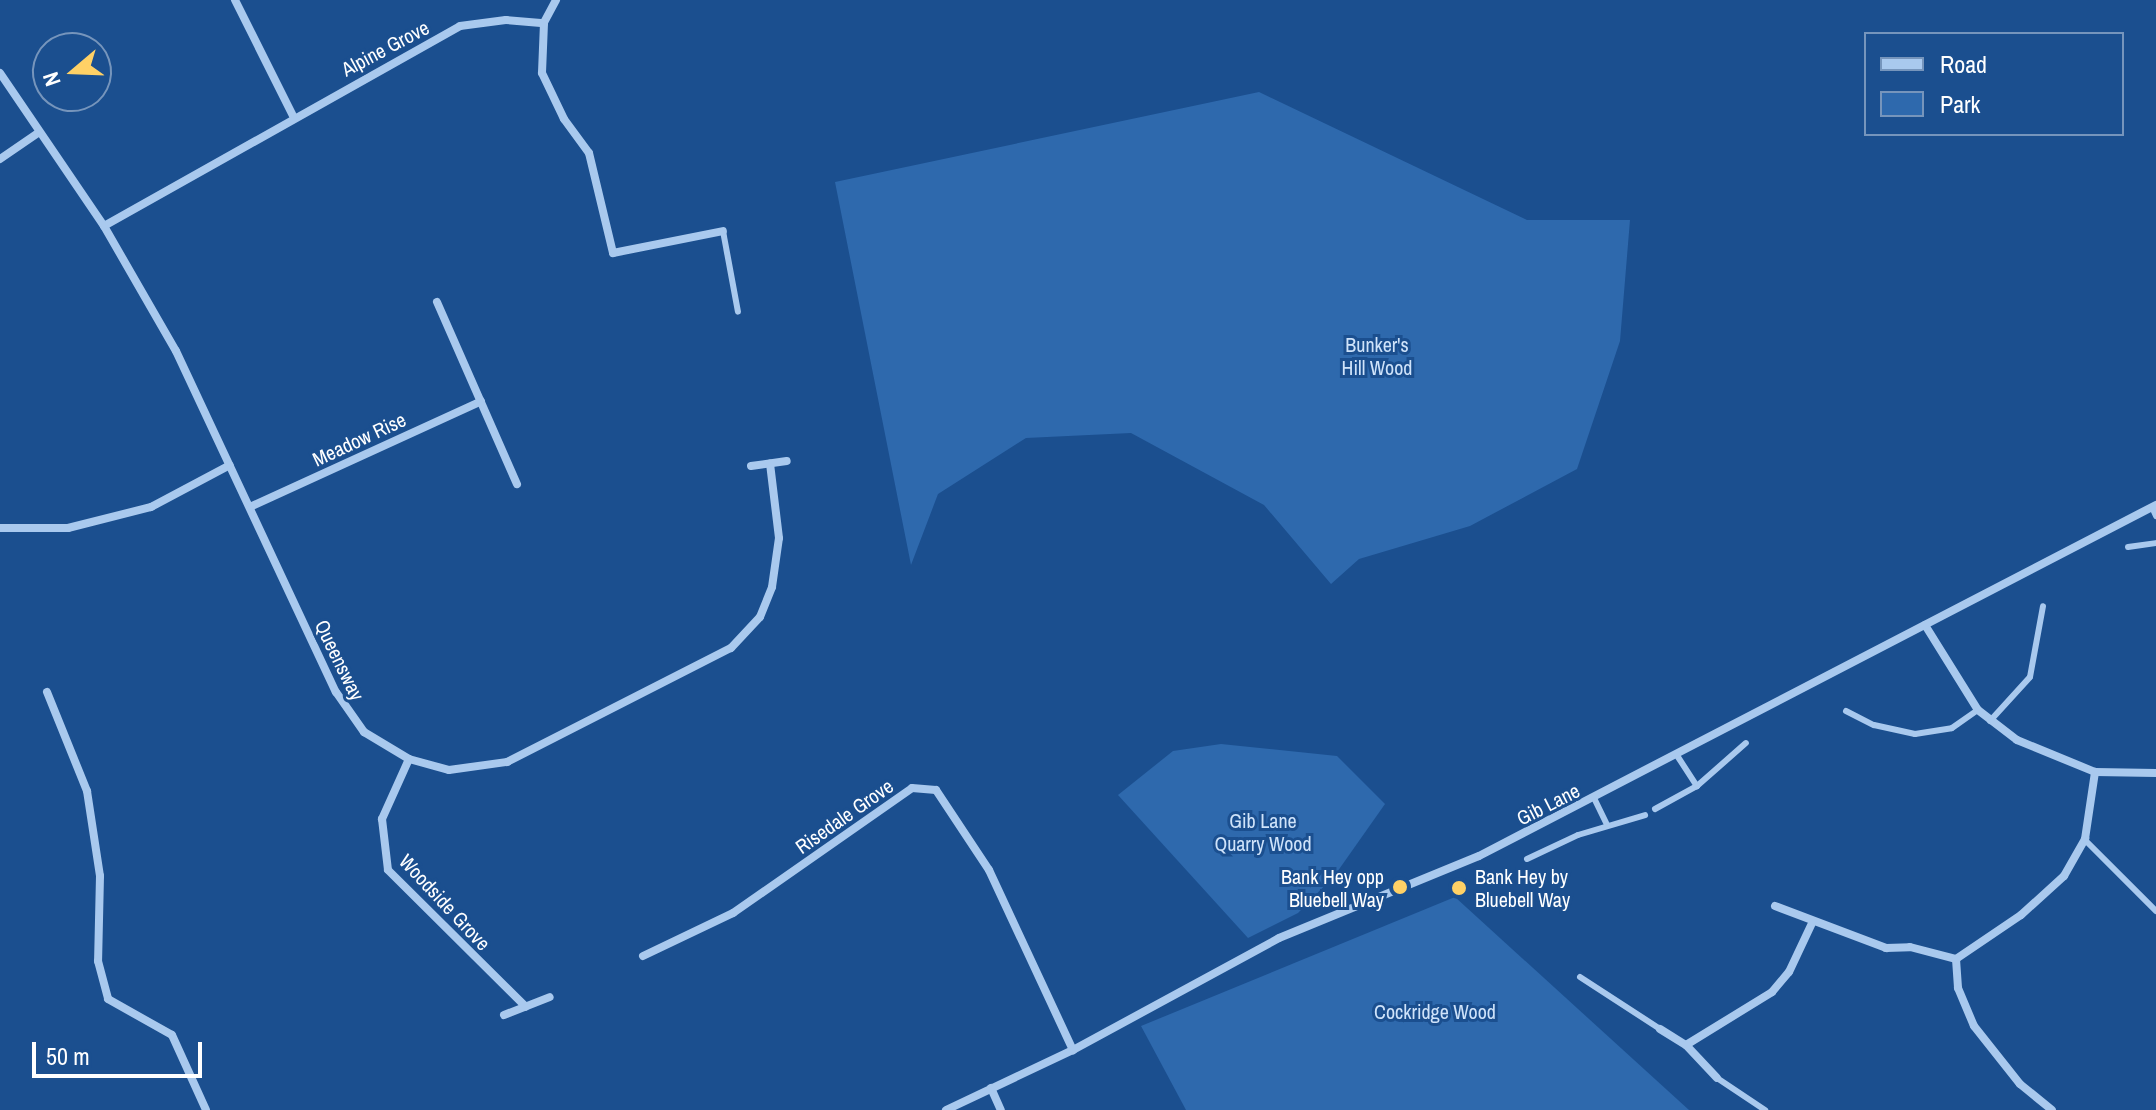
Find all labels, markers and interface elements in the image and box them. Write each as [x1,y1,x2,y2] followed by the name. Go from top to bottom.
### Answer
[337,15,433,81] street label: Alpine Grove
[32,32,112,112] north arrow
[1864,32,2124,136] legend
[1940,48,1987,80] text: Road
[35,68,68,90] text: N
[1940,88,1980,120] text: Park
[1342,332,1412,379] park label: Bunker's Hill Wood
[308,407,410,471] street label: Meadow Rise
[310,616,370,704] street label: Queensway
[790,773,898,859] street label: Risedale Grove
[1512,778,1584,830] street label: Gib Lane
[1214,808,1312,855] park label: Gib Lane Quarry Wood
[394,849,496,955] street label: Woodside Grove
[1281,864,1384,911] place label: Bank Hey opp Bluebell Way
[1475,864,1570,911] place label: Bank Hey by Bluebell Way
[1391,878,1409,896] marker: Bank Hey opp Bluebell Way
[1450,879,1468,897] marker: Bank Hey by Bluebell Way
[1374,999,1496,1023] park label: Cockridge Wood
[36,1026,206,1076] scale bar
[46,1040,90,1072] text: 50 m

